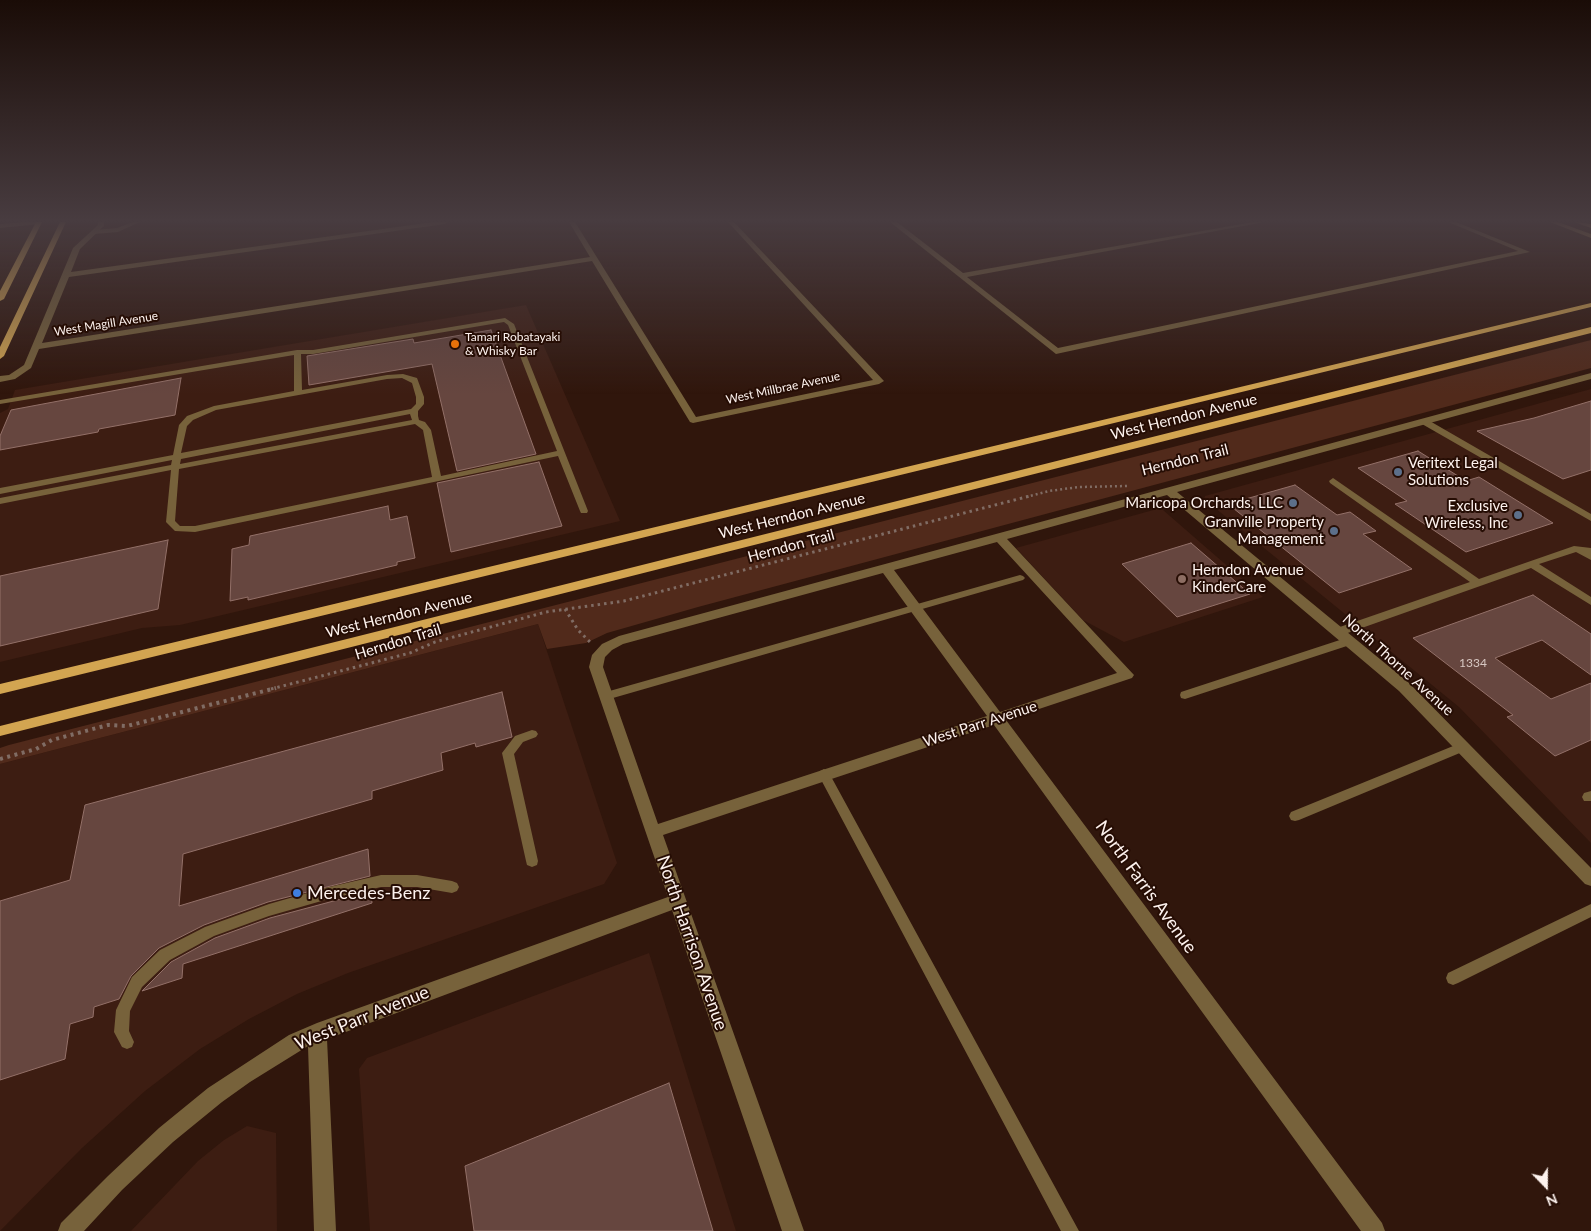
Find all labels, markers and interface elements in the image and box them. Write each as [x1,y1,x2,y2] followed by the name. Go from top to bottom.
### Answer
[53,309,159,339] street label: West Magill Avenue
[465,330,561,358] place label: Tamari Robatayaki & Whisky Bar
[449,338,461,350] marker: Tamari Robatayaki & Whisky Bar
[725,369,841,407] street label: West Millbrae Avenue
[1109,390,1259,444] street label: West Herndon Avenue
[1140,440,1230,480] street label: Herndon Trail
[1408,454,1498,489] place label: Veritext Legal Solutions
[1392,466,1404,478] marker: Veritext Legal Solutions
[717,489,867,543] street label: West Herndon Avenue
[1125,494,1283,512] place label: Maricopa Orchards, LLC
[1287,497,1299,509] marker: Maricopa Orchards, LLC
[1425,497,1508,532] place label: Exclusive Wireless, Inc
[1512,509,1524,521] marker: Exclusive Wireless, Inc
[1205,513,1324,548] place label: Granville Property Management
[1328,525,1340,537] marker: Granville Property Management
[746,526,836,566] street label: Herndon Trail
[1192,561,1304,596] place label: Herndon Avenue KinderCare
[1176,573,1188,585] marker: Herndon Avenue KinderCare
[324,588,474,642] street label: West Herndon Avenue
[1339,610,1457,720] street label: North Thorne Avenue
[353,620,443,664] street label: Herndon Trail
[1459,656,1487,670] house number: 1334
[921,697,1039,751] street label: West Parr Avenue
[1091,817,1201,957] street label: North Farris Avenue
[652,853,732,1033] street label: North Harrison Avenue
[307,882,430,904] place label: Mercedes-Benz
[291,887,303,899] marker: Mercedes-Benz
[292,981,432,1055] street label: West Parr Avenue
[1521,1161,1571,1211] north arrow
[1544,1190,1560,1210] text: N

